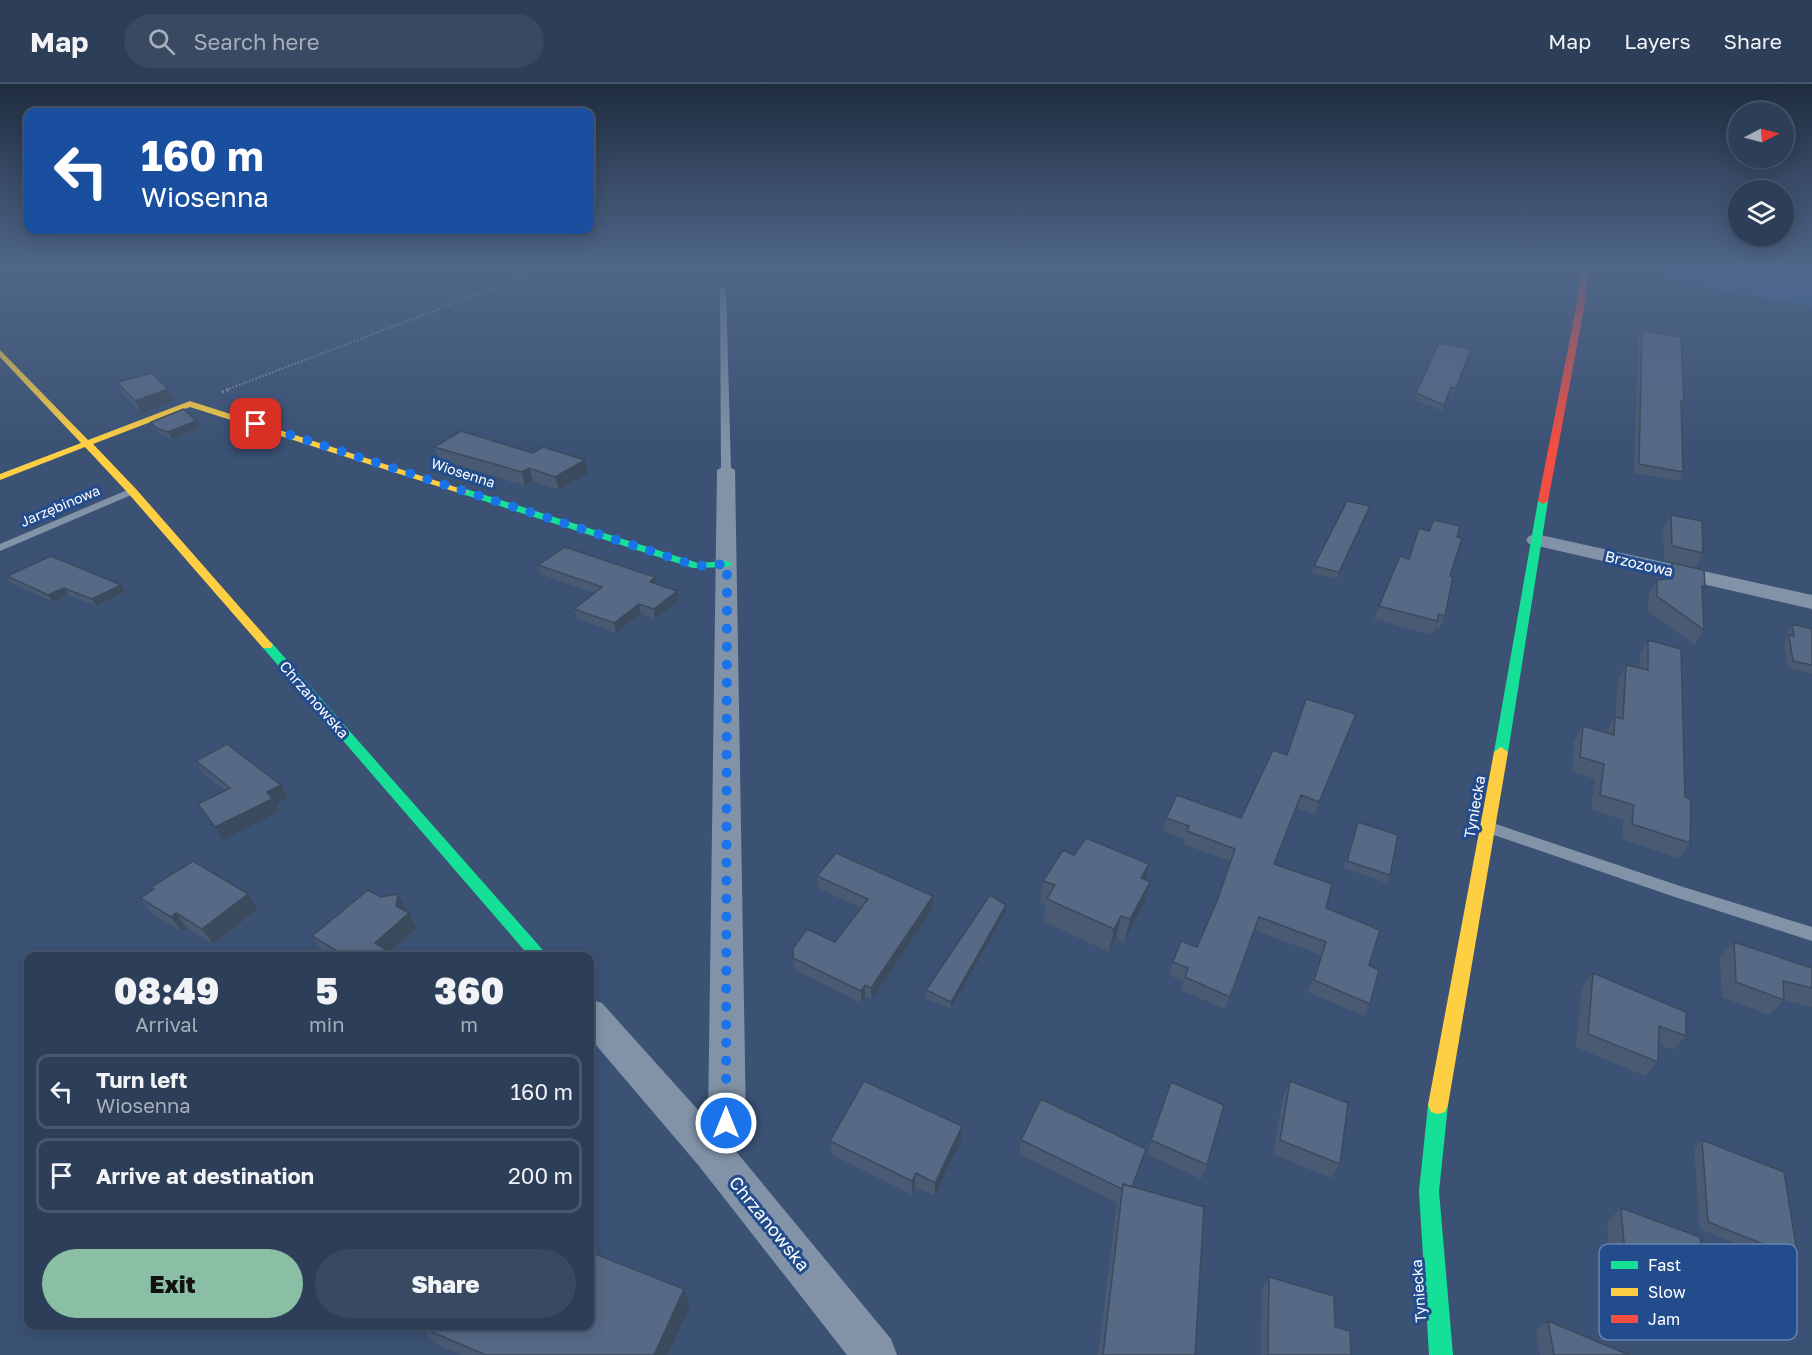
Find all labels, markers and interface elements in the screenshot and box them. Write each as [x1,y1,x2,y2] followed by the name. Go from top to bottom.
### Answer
[124,14,544,68] search box
[30,25,88,58] text: Map
[145,25,178,58] icon: search
[193,28,319,55] text: Search here
[1548,28,1591,54] text: Map
[1624,28,1691,54] text: Layers
[1724,28,1782,54] text: Share
[1728,102,1794,168] north arrow
[1728,102,1794,246] map controls
[141,130,264,180] text: 160 m
[42,132,120,210] icon: left
[1728,180,1794,246] button: layers
[141,181,269,213] text: Wiosenna
[230,398,281,449] pin
[239,407,272,440] icon: arrive
[429,454,497,491] street label: Wiosenna
[17,481,102,530] street label: Jarzębinowa
[1603,546,1675,580] street label: Brzozowa
[276,657,353,742] street label: Chrzanowska
[1460,774,1488,840] street label: Tyniecka
[114,969,219,1012] text: 08:49
[315,969,338,1012] text: 5
[434,969,504,1012] text: 360
[135,1012,198,1036] text: Arrival
[309,1012,344,1036] text: min
[460,1012,478,1036] text: m
[96,1066,187,1093] text: Turn left
[45,1075,78,1108] icon: left
[510,1078,573,1105] text: 160 m
[694,1091,758,1155] position arrow
[96,1093,191,1117] text: Wiosenna
[45,1159,78,1192] icon: arrive
[96,1162,314,1189] text: Arrive at destination
[508,1162,573,1189] text: 200 m
[725,1171,815,1275] street label: Chrzanowska
[1599,1244,1797,1340] legend
[42,1249,303,1318] button: Exit
[315,1249,576,1318] button: Share
[1648,1255,1681,1275] text: Fast
[1407,1259,1429,1323] street label: Tyniecka
[1648,1282,1686,1302] text: Slow
[1648,1309,1680,1329] text: Jam

